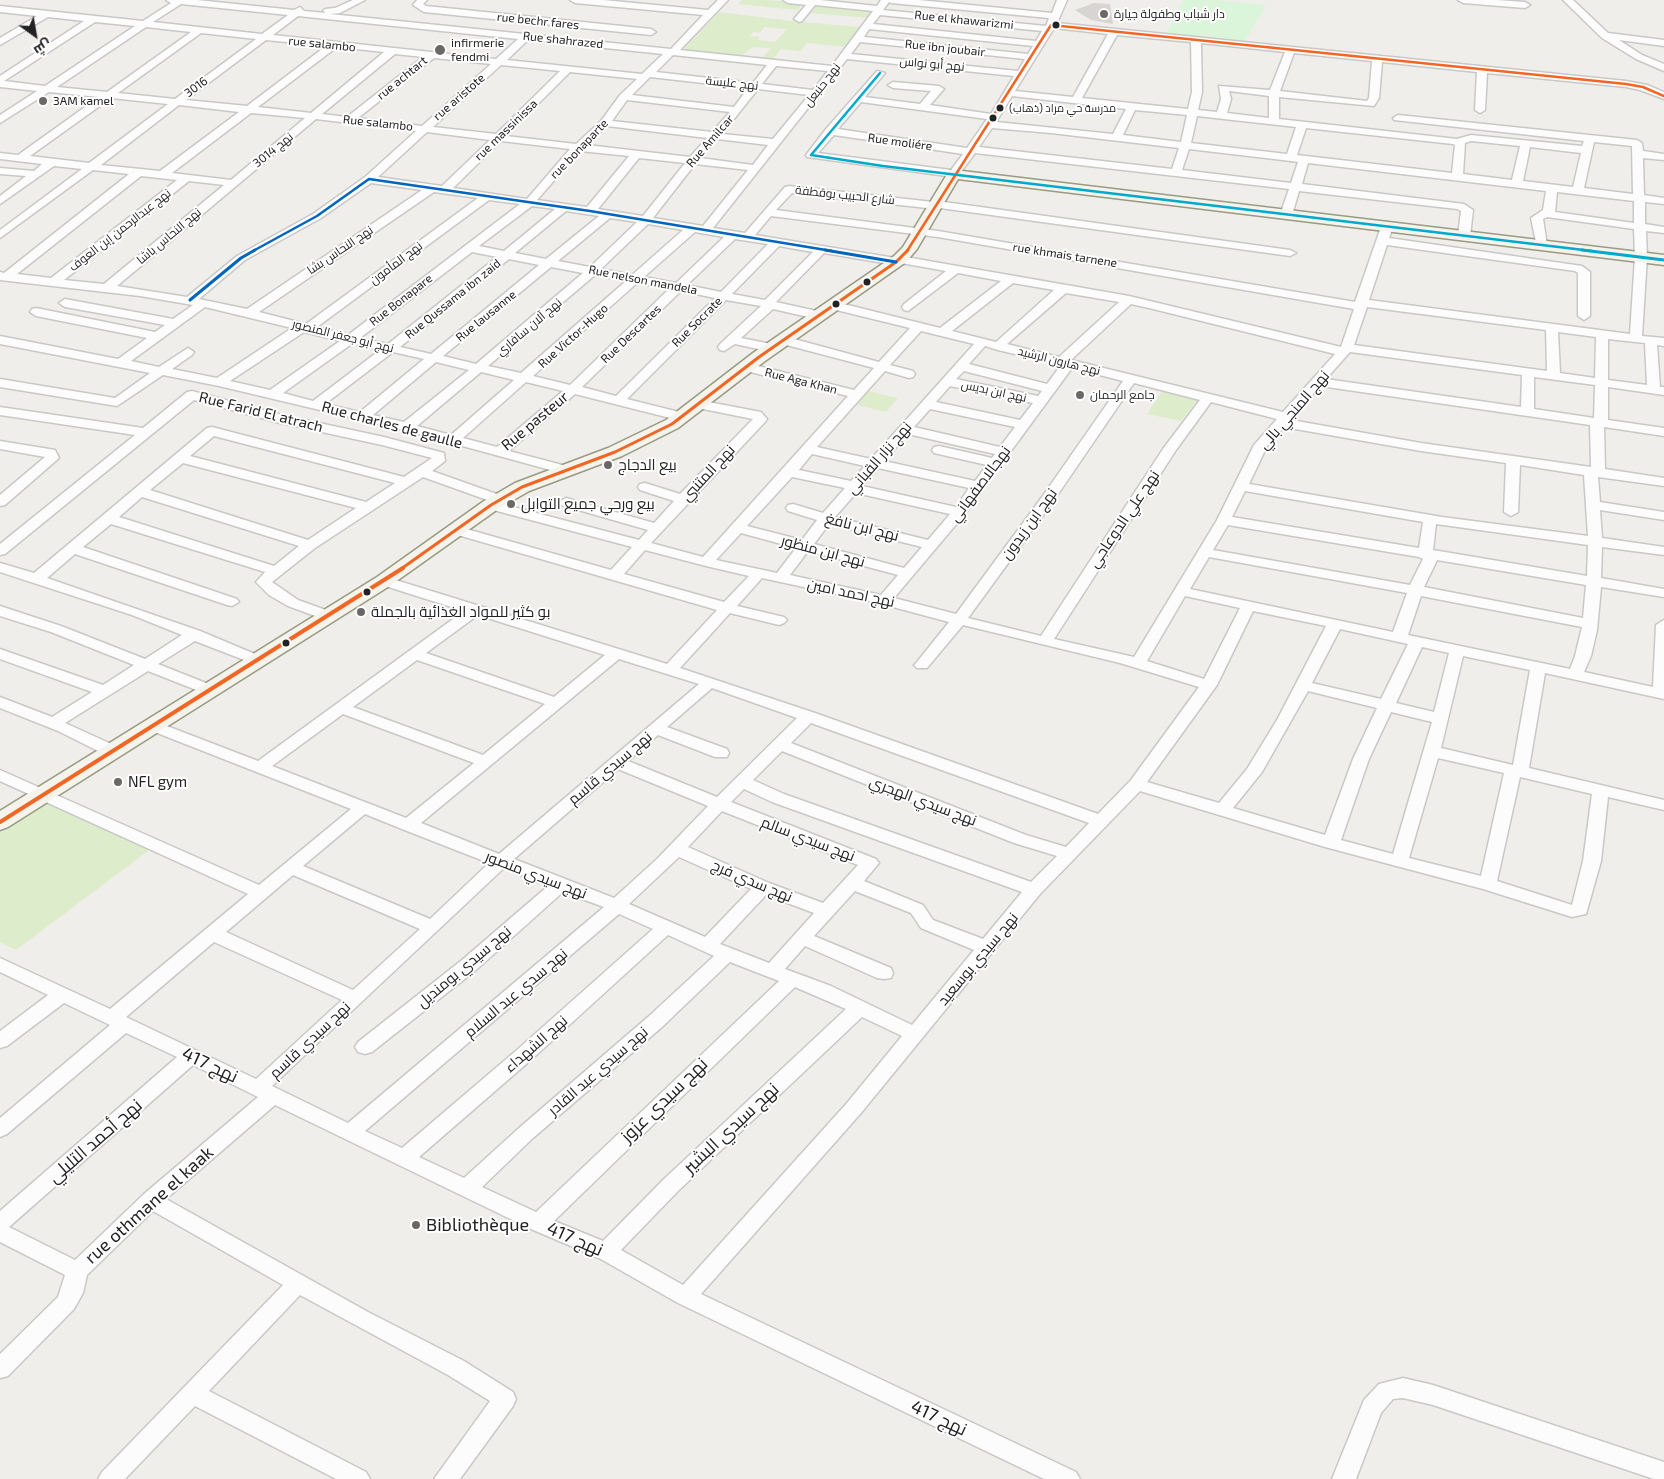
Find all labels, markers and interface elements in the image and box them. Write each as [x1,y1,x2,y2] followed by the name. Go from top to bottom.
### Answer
[1114,7,1225,21] place label: دار شباب وطفولة جيارة
[914,8,1014,32] street label: Rue el khawarizmi
[1098,8,1110,20] marker: دار شباب وطفولة جيارة
[10,10,60,60] north arrow
[496,10,580,32] street label: rue bechr fares
[1051,20,1061,30] unlabelled marker
[522,29,604,51] street label: Rue shahrazed
[288,33,356,55] street label: rue salambo
[31,36,55,60] text: ش
[451,36,504,64] place label: infirmerie fendmi
[904,37,986,59] street label: Rue ibn joubair
[433,43,447,57] marker: infirmerie fendmi
[374,53,430,103] street label: rue achtart
[899,54,965,74] street label: نهج أبو نواس
[801,60,843,110] street label: نهج حنبعل
[430,71,488,123] street label: rue aristote
[705,73,759,93] street label: نهج عليسة
[181,74,211,100] street label: 3016
[53,94,114,108] place label: 3AM kamel
[37,95,49,107] marker: 3AM kamel
[472,96,540,164] street label: rue massinissa
[1009,101,1116,115] place label: مدرسة حي مراد (ذهاب)
[995,103,1005,113] marker: مدرسة حي مراد (ذهاب)
[342,112,414,134] street label: Rue salambo
[683,112,737,170] street label: Rue Amilcar
[988,113,998,123] unlabelled marker
[547,116,611,182] street label: rue bonaparte
[250,129,296,171] street label: نهج 3014
[867,130,933,154] street label: Rue moliére
[794,183,896,207] street label: شارع الحبيب بوقطفة
[66,186,174,274] street label: نهج عبدالرحمن إبن العوف
[134,205,204,267] street label: نهج النحاس باشا
[304,223,376,277] street label: نهج النحاس بشا
[367,239,425,287] street label: نهج المأمون
[1012,240,1118,270] street label: rue khmais tarnene
[402,256,504,342] street label: Rue Qussama ibn zaid
[587,262,699,298] street label: Rue nelson mandela
[367,271,435,329] street label: Rue Bonapare
[862,277,872,287] unlabelled marker
[453,287,519,345] street label: Rue lausanne
[669,294,725,350] street label: Rue Socrate
[493,295,565,359] street label: نهج آلان سافاري
[831,299,841,309] unlabelled marker
[535,301,611,371] street label: Rue Victor-Hugo
[598,302,664,366] street label: Rue Descartes
[291,316,395,356] street label: نهج أبو جعفر المنصور
[1016,344,1102,378] street label: نهج هارون الرشيد
[763,365,839,397] street label: Rue Aga Khan
[1255,367,1333,453] street label: نهج المنجي بالي
[960,377,1028,405] street label: نهج ابن بديس
[197,388,325,436] street label: Rue Farid El atrach
[498,388,572,454] street label: Rue pasteur
[1090,388,1155,402] place label: جامع الرحمان
[1074,389,1086,401] marker: جامع الرحمان
[320,398,464,452] street label: Rue charles de gaulle
[843,418,915,498] street label: نهج نزار القباني
[677,441,739,505] street label: نهج المتنبي
[946,442,1014,526] street label: نهجالاصفهاني
[618,456,677,474] place label: بيع الدجاج
[602,459,614,471] marker: بيع الدجاج
[1085,467,1163,571] street label: نهج علي الدوعاجي
[997,485,1061,563] street label: نهج ابن زيدون
[521,495,655,513] place label: بيع ورحي جميع التوابل
[505,498,517,510] marker: بيع ورحي جميع التوابل
[823,509,901,545] street label: نهج ابن نافغ
[779,531,867,571] street label: نهج ابن منظور
[806,575,896,611] street label: نهج احمد امين
[362,587,372,597] unlabelled marker
[371,603,550,621] place label: بو كثير للمواد الغذائية بالجملة
[355,606,367,618] marker: بو كثير للمواد الغذائية بالجملة
[281,638,291,648] unlabelled marker
[564,728,656,808] street label: نهج سيدي قاسم
[867,772,979,830] street label: نهج سيدي الهجري
[128,773,187,791] place label: NFL gym
[112,776,124,788] marker: NFL gym
[758,813,858,865] street label: نهج سيدي سالم
[482,847,590,903] street label: نهج سيدي منصور
[709,856,795,906] street label: نهج سدي فرج
[934,909,1022,1009] street label: نهج سيدي بوسعيد
[413,922,515,1012] street label: نهج سيدي بومنديل
[461,945,571,1041] street label: نهج سدي عبد السلام
[266,998,354,1082] street label: نهج سيدي قاسم
[501,1012,571,1076] street label: نهج الشهداء
[544,1023,652,1119] street label: نهج سيدي عبد القادر
[178,1043,242,1087] street label: نهج 417
[616,1053,712,1147] street label: نهج سيدي عزوز
[679,1078,783,1178] street label: نهج سيدي البشير
[44,1094,146,1188] street label: نهج أحمد التليلي
[80,1142,218,1268] street label: rue othmane el kaak
[426,1214,529,1236] place label: Bibliothèque
[543,1217,607,1261] street label: نهج 417
[410,1219,422,1231] marker: Bibliothèque
[907,1396,971,1440] street label: نهج 417

